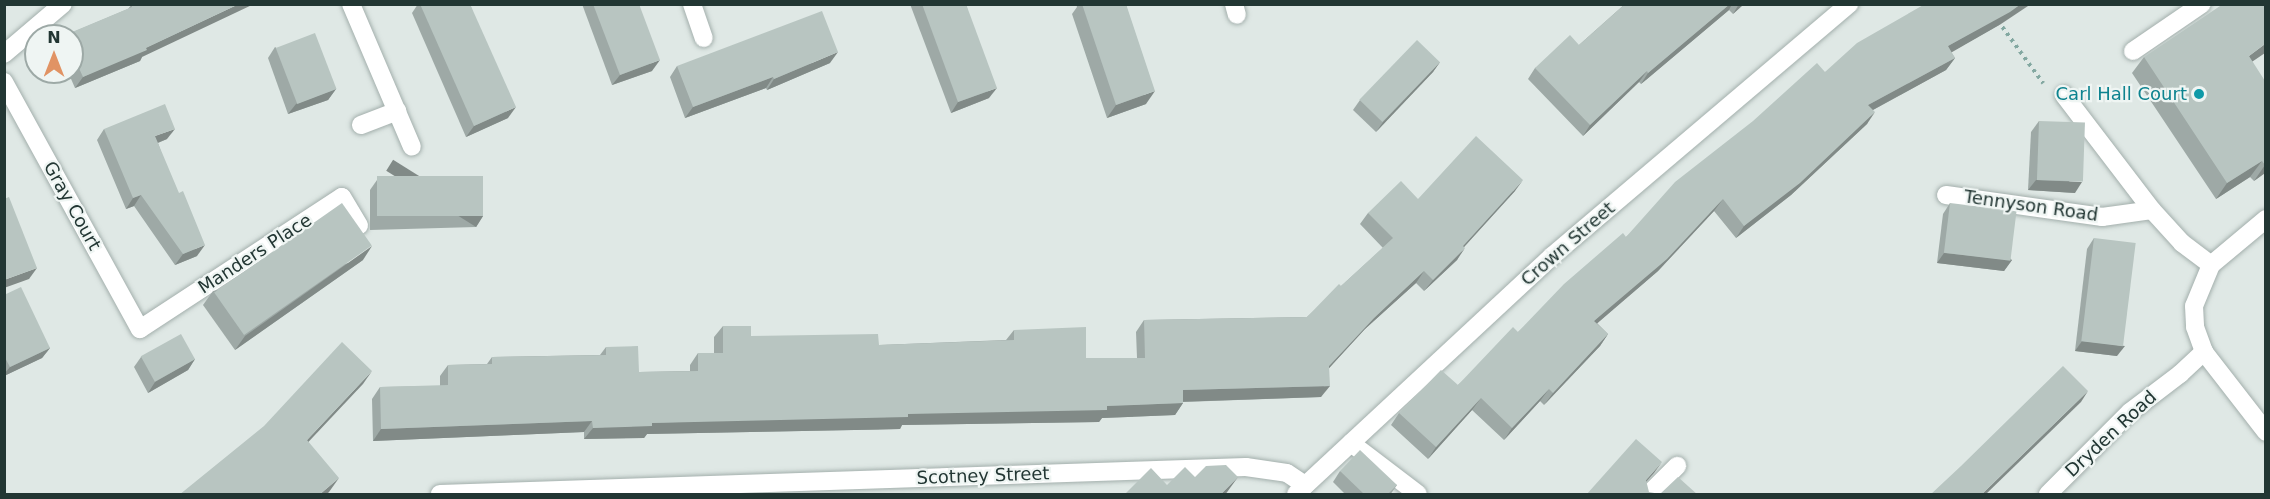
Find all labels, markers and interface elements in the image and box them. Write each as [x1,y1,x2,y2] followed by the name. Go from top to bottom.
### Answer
[24,24,84,84] north arrow
[47,28,61,47] text: N
[2056,83,2187,105] place label: Carl Hall Court
[2192,87,2206,101] marker: Carl Hall Court
[39,158,105,254] street label: Gray Court
[1963,186,2099,226] street label: Tennyson Road
[1517,197,1619,291] street label: Crown Street
[194,209,316,299] street label: Manders Place
[2061,386,2161,482] street label: Dryden Road
[916,463,1050,489] street label: Scotney Street

